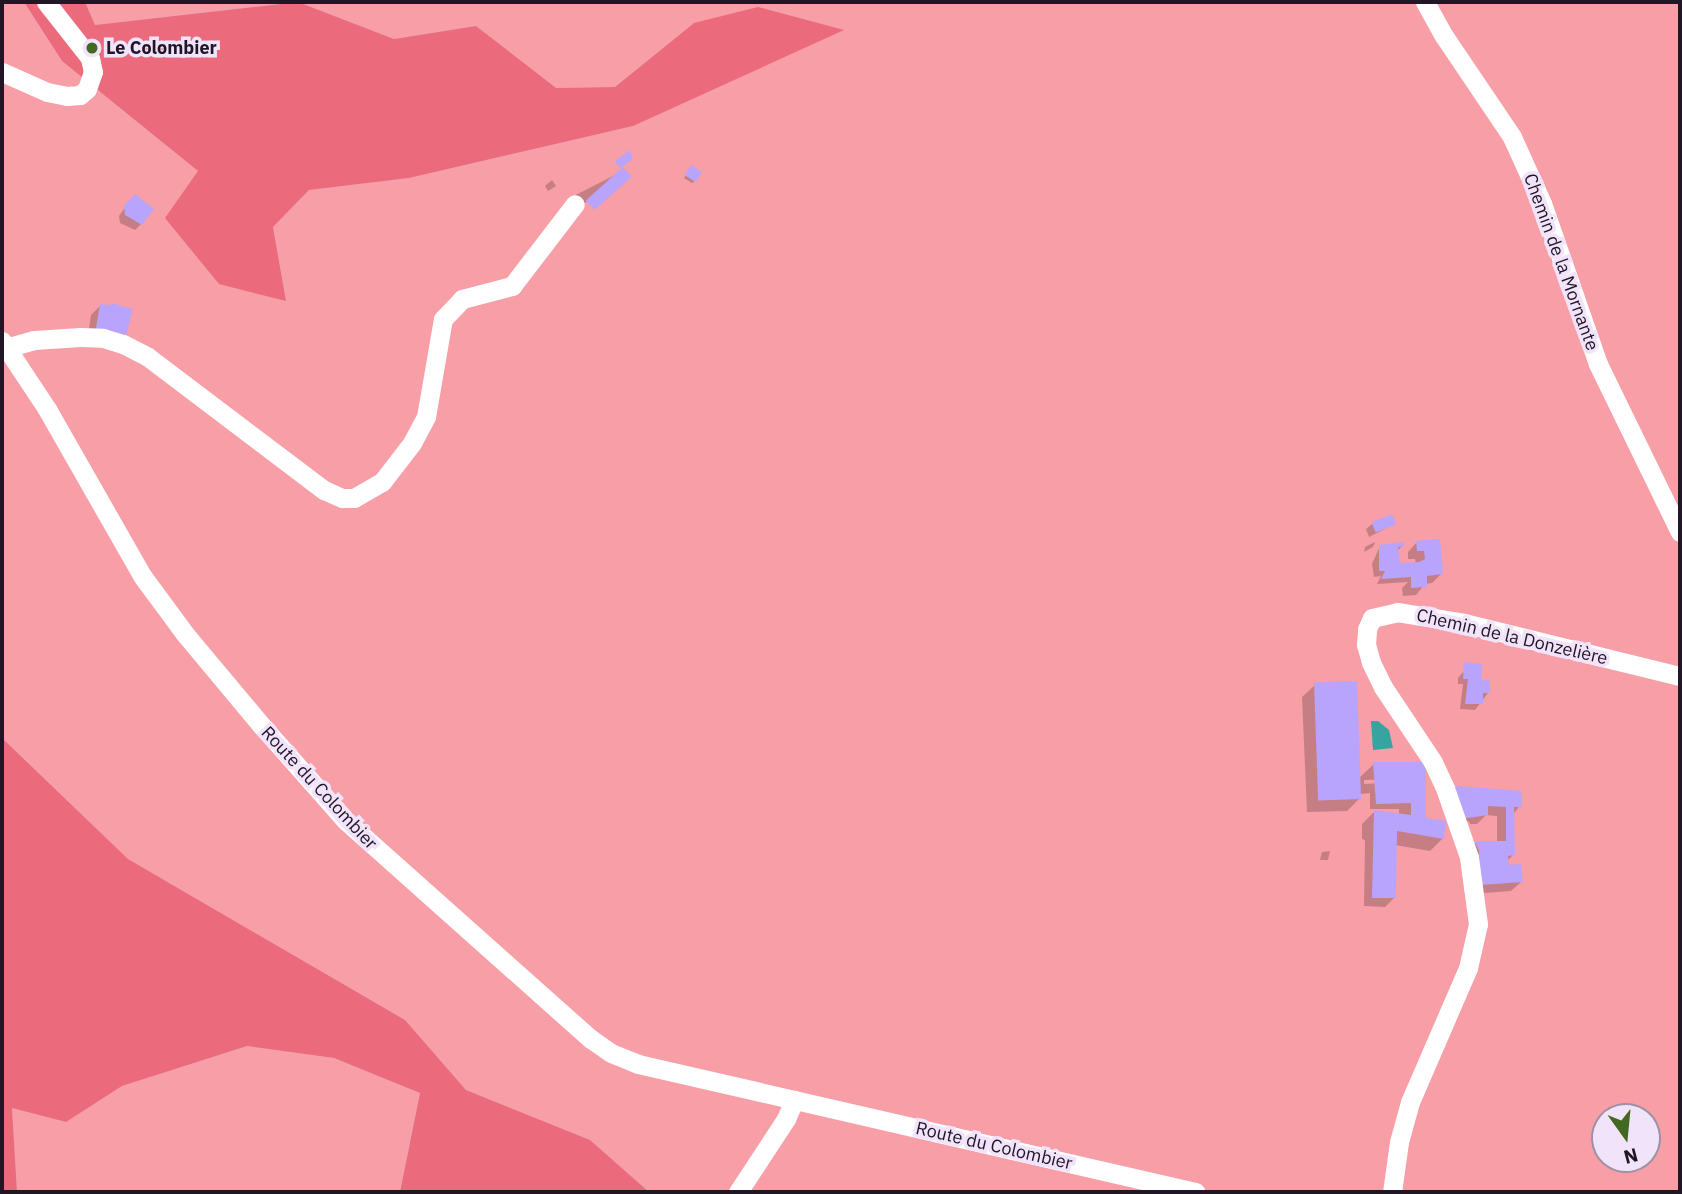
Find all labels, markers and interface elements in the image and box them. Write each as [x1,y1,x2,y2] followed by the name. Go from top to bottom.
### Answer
[106,37,217,59] place label: Le Colombier
[84,40,100,56] marker: Le Colombier
[1519,171,1603,353] street label: Chemin de la Mornante
[1414,604,1610,670] street label: Chemin de la Donzelière
[256,722,382,854] street label: Route du Colombier
[1591,1103,1661,1173] north arrow
[914,1117,1074,1175] street label: Route du Colombier
[1621,1143,1641,1170] text: N

